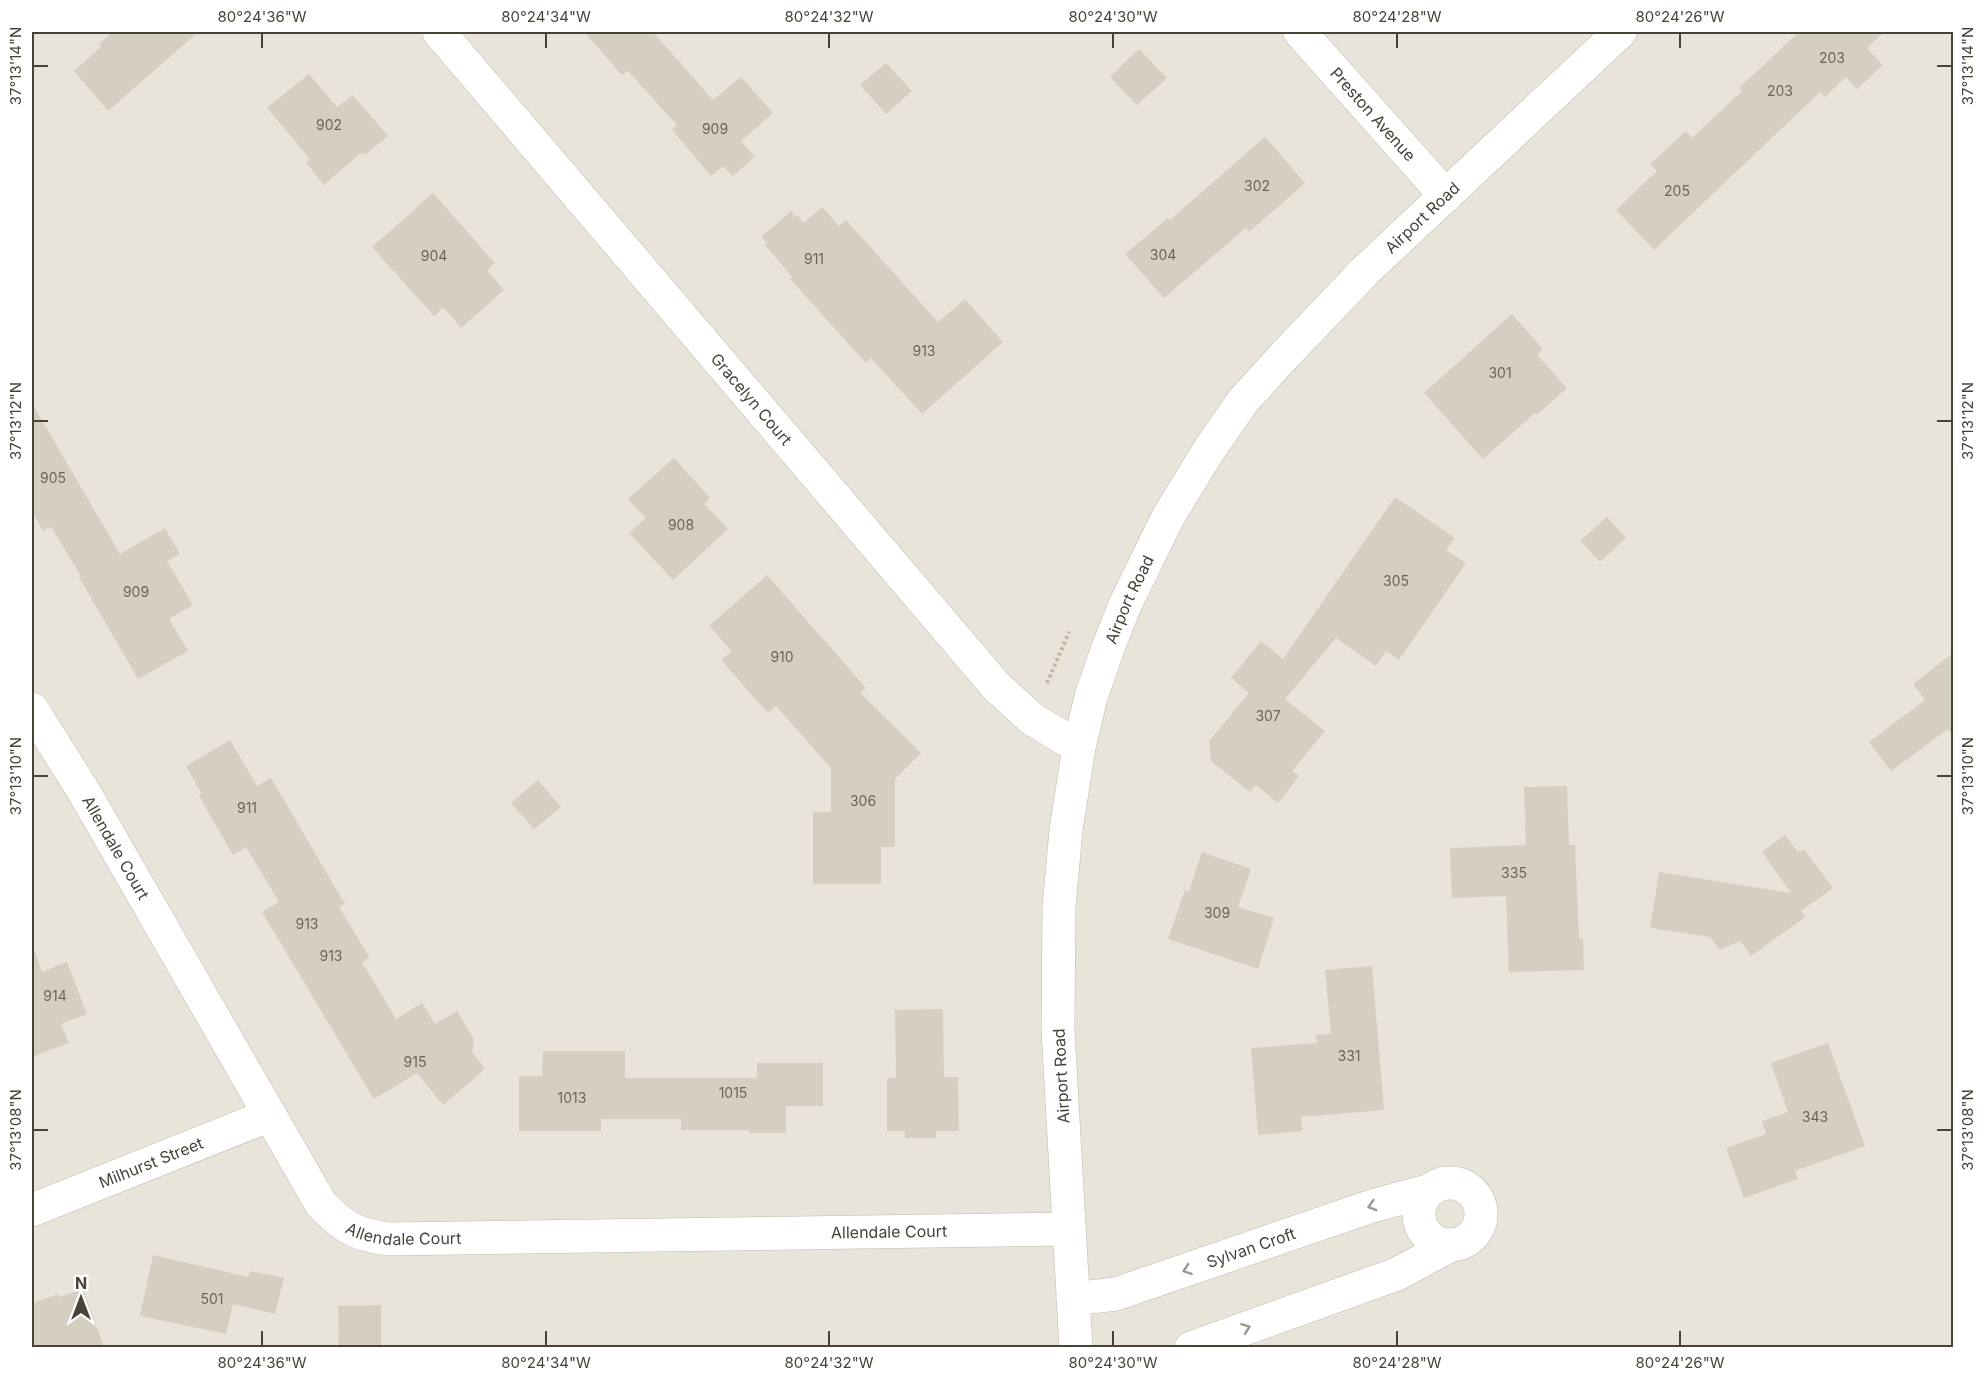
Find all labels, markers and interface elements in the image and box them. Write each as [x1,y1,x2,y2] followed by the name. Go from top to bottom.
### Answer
[217,7,307,26] text: 80°24'36"W
[501,7,591,26] text: 80°24'34"W
[785,7,874,26] text: 80°24'32"W
[1068,7,1158,26] text: 80°24'30"W
[1353,7,1442,26] text: 80°24'28"W
[1636,7,1725,26] text: 80°24'26"W
[6,27,25,105] text: 37°13'14"N
[1958,27,1977,105] text: 37°13'14"N
[1819,49,1845,66] house number: 203
[1326,63,1420,165] street label: Preston Avenue
[1767,82,1793,99] house number: 203
[316,116,342,133] house number: 902
[702,120,728,137] house number: 909
[1244,177,1270,194] house number: 302
[1380,178,1464,257] street label: Airport Road
[1664,182,1690,199] house number: 205
[1150,246,1176,263] house number: 304
[421,247,447,264] house number: 904
[804,250,824,267] house number: 911
[912,342,936,359] house number: 913
[707,349,796,449] street label: Gracelyn Court
[1488,364,1512,381] house number: 301
[6,382,25,460] text: 37°13'12"N
[1958,382,1977,460] text: 37°13'12"N
[40,469,66,486] house number: 905
[668,516,694,533] house number: 908
[1101,552,1158,647] street label: Airport Road
[1383,572,1409,589] house number: 305
[123,583,149,600] house number: 909
[770,648,794,665] house number: 910
[1255,707,1281,724] house number: 307
[6,737,25,815] text: 37°13'10"N
[1958,737,1977,815] text: 37°13'10"N
[78,792,154,903] street label: Allendale Court
[850,792,876,809] house number: 306
[237,799,257,816] house number: 911
[1501,864,1527,881] house number: 335
[1204,904,1230,921] house number: 309
[295,915,319,932] house number: 913
[319,947,343,964] house number: 913
[43,987,67,1004] house number: 914
[1049,1028,1073,1124] street label: Airport Road
[1338,1047,1361,1064] house number: 331
[404,1053,426,1070] house number: 915
[719,1084,747,1101] house number: 1015
[6,1089,25,1171] text: 37°13'08"N
[558,1089,586,1106] house number: 1013
[1958,1089,1977,1171] text: 37°13'08"N
[1802,1108,1828,1125] house number: 343
[96,1133,206,1192] street label: Milhurst Street
[1367,1199,1378,1211] one-way arrow
[342,1218,461,1250] street label: Allendale Court
[831,1221,947,1242] street label: Allendale Court
[1204,1223,1298,1272] street label: Sylvan Croft
[1182,1262,1193,1275] one-way arrow
[51,1268,111,1328] north arrow
[75,1273,87,1293] text: N
[200,1290,224,1307] house number: 501
[1240,1322,1251,1335] one-way arrow
[217,1353,307,1372] text: 80°24'36"W
[501,1353,591,1372] text: 80°24'34"W
[785,1353,874,1372] text: 80°24'32"W
[1068,1353,1158,1372] text: 80°24'30"W
[1353,1353,1442,1372] text: 80°24'28"W
[1636,1353,1725,1372] text: 80°24'26"W

